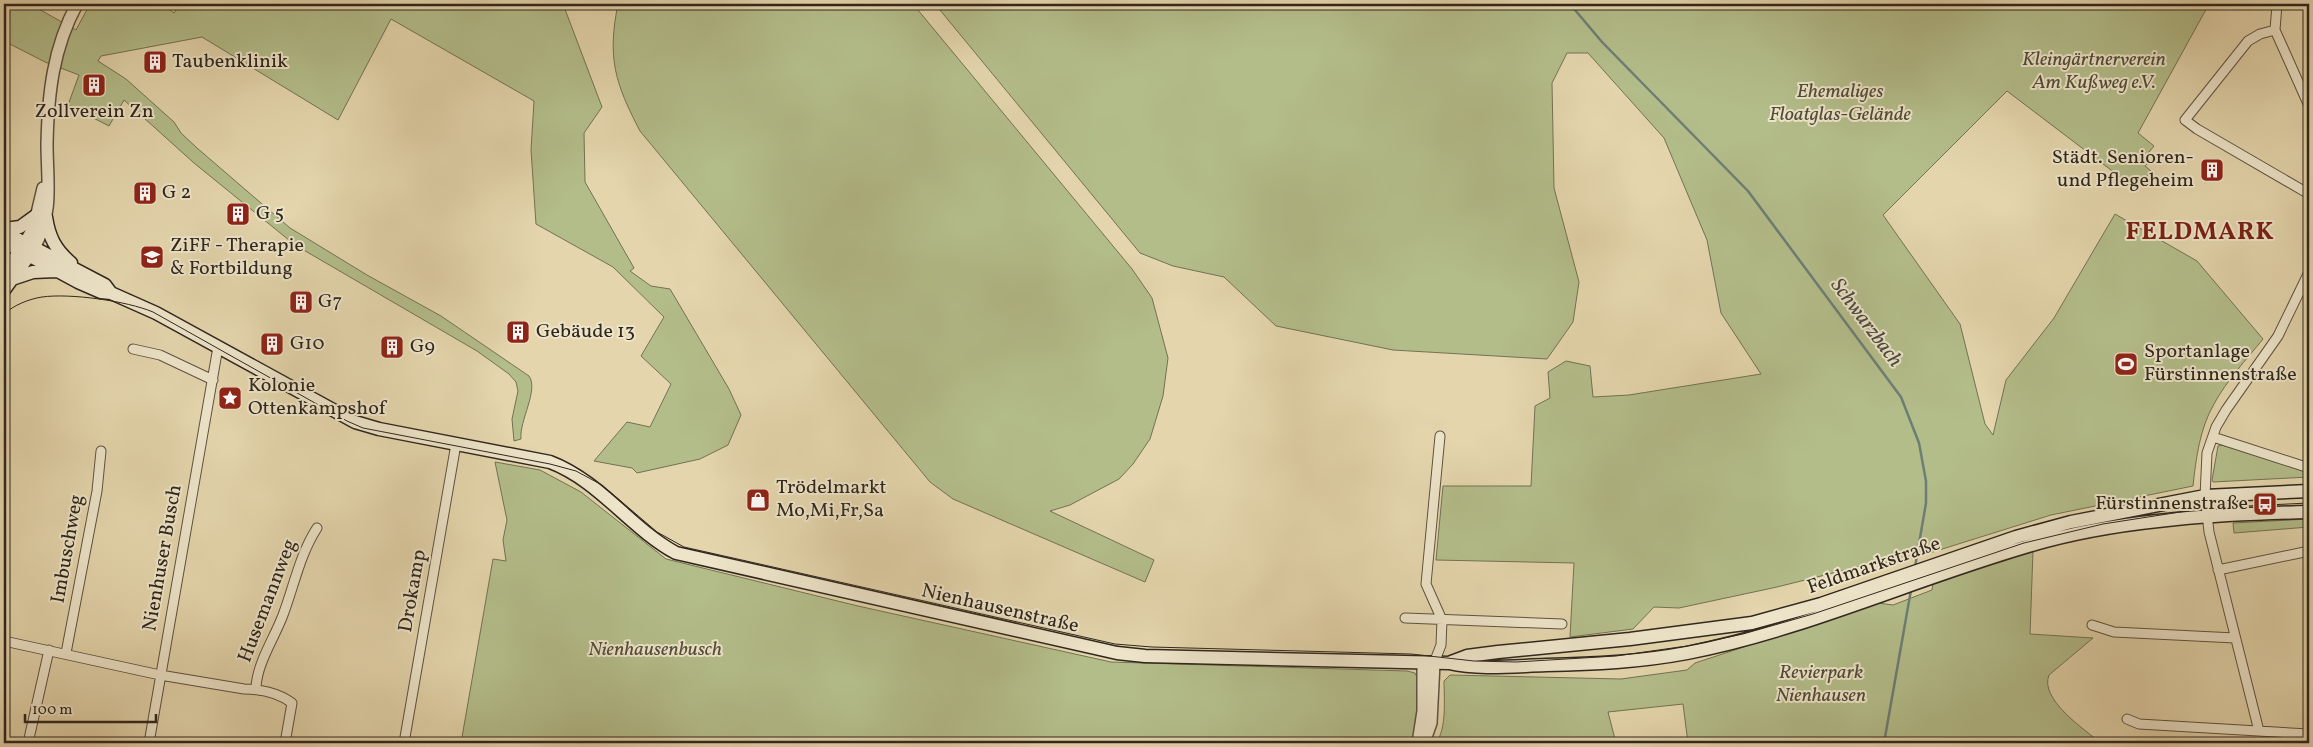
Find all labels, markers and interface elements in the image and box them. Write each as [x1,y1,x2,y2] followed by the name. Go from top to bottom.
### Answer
[2022,46,2166,97] park label: Kleingärtnerverein Am Kußweg e.V.
[172,48,288,76] place label: Taubenklinik
[142,49,168,75] building icon: Taubenklinik
[81,72,107,98] building icon: Zollverein Zn
[1769,78,1912,129] park label: Ehemaliges Floatglas-Gelände
[34,98,154,126] place label: Zollverein Zn
[2052,144,2194,195] place label: Städt. Senioren- und Pflegeheim
[2199,157,2225,183] building icon: Städt. Senioren- und Pflegeheim
[162,179,191,207] place label: G 2
[132,180,158,206] building icon: G 2
[256,200,284,228] place label: G 5
[225,201,251,227] building icon: G 5
[2125,215,2275,250] district label: FELDMARK
[170,232,304,283] place label: ZiFF - Therapie & Fortbildung
[139,244,165,270] school or university icon: ZiFF - Therapie & Fortbildung
[1823,273,1909,373] water label: Schwarzbach
[318,288,342,316] place label: G7
[288,289,314,315] building icon: G7
[536,318,635,346] place label: Gebäude 13
[505,319,531,345] building icon: Gebäude 13
[290,330,324,358] place label: G10
[259,331,285,357] building icon: G10
[410,333,435,361] place label: G9
[379,334,405,360] building icon: G9
[2144,338,2297,389] place label: Sportanlage Fürstinnenstraße
[2113,351,2139,377] sports icon: Sportanlage Fürstinnenstraße
[248,372,388,423] place label: Kolonie Ottenkampshof
[217,385,243,411] place icon: Kolonie Ottenkampshof
[776,474,887,525] place label: Trödelmarkt Mo,Mi,Fr,Sa
[136,482,190,634] street label: Nienhuser Busch
[745,487,771,513] shop icon: Trödelmarkt Mo,Mi,Fr,Sa
[2095,490,2248,518] place label: Fürstinnenstraße
[2252,491,2278,517] bus stop icon: Fürstinnenstraße
[45,492,91,606] street label: Imbuschweg
[1804,530,1944,602] street label: Feldmarkstraße
[232,535,304,667] street label: Husemannweg
[392,547,434,635] street label: Drokamp
[919,577,1081,641] street label: Nienhausenstraße
[588,636,722,664] park label: Nienhausenbusch
[1776,659,1866,710] park label: Revierpark Nienhausen
[25,692,156,724] scale bar
[32,700,72,721] text: 100 m

